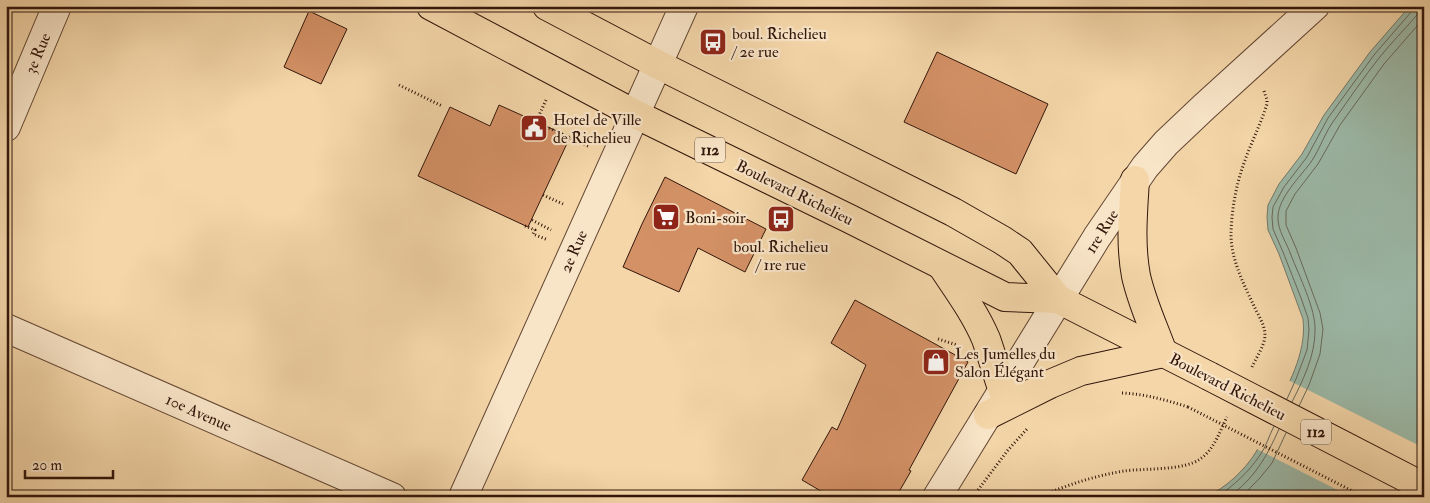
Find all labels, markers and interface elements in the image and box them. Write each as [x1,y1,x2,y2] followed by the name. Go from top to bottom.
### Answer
[731,24,827,62] place label: boul. Richelieu / 2e rue
[698,27,728,57] bus stop icon: boul. Richelieu / 2e rue
[20,30,56,77] street label: 3e Rue
[553,110,642,148] place label: Hotel de Ville de Richelieu
[519,113,549,143] public building icon: Hotel de Ville de Richelieu
[695,138,725,162] road number: 112
[733,156,857,230] street label: Boulevard Richelieu
[651,202,681,232] supermarket icon: Boni-soir
[766,204,796,234] bus stop icon: boul. Richelieu / 1re rue
[1081,206,1123,257] street label: 1re Rue
[685,208,746,228] place label: Boni-soir
[556,227,592,276] street label: 2e Rue
[734,237,828,275] place label: boul. Richelieu / 1re rue
[955,344,1055,382] place label: Les Jumelles du Salon Élégant
[921,347,951,377] shop icon: Les Jumelles du Salon Élégant
[1166,349,1289,425] street label: Boulevard Richelieu
[162,390,235,436] street label: 10e Avenue
[1301,420,1331,444] road number: 112
[25,448,112,480] scale bar
[32,456,62,475] text: 20 m

